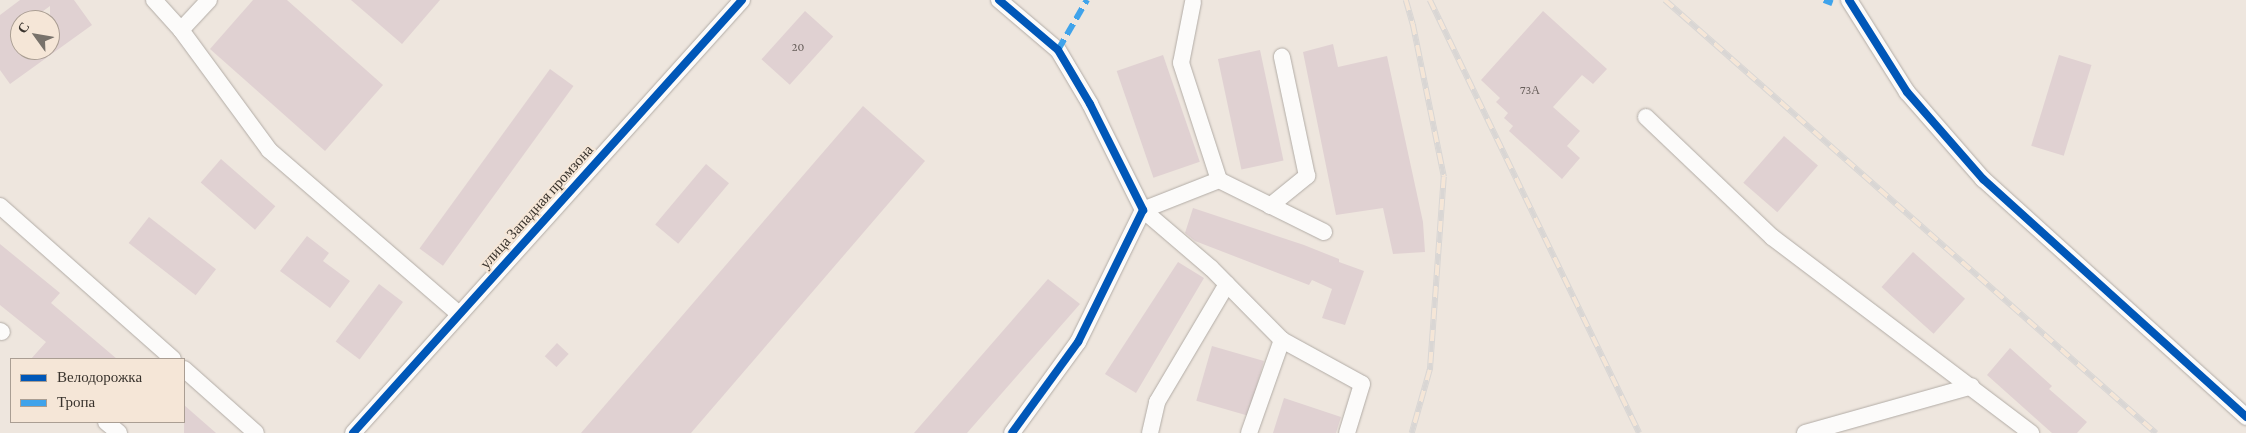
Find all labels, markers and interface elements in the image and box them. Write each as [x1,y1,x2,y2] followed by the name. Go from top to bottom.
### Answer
[10,10,60,60] north arrow
[14,19,33,36] text: С
[792,41,804,55] house number: 20
[1520,84,1540,98] house number: 73А
[477,141,597,273] street label: улица Западная промзона
[10,358,185,423] legend
[57,369,142,385] text: Велодорожка
[57,394,95,410] text: Тропа

